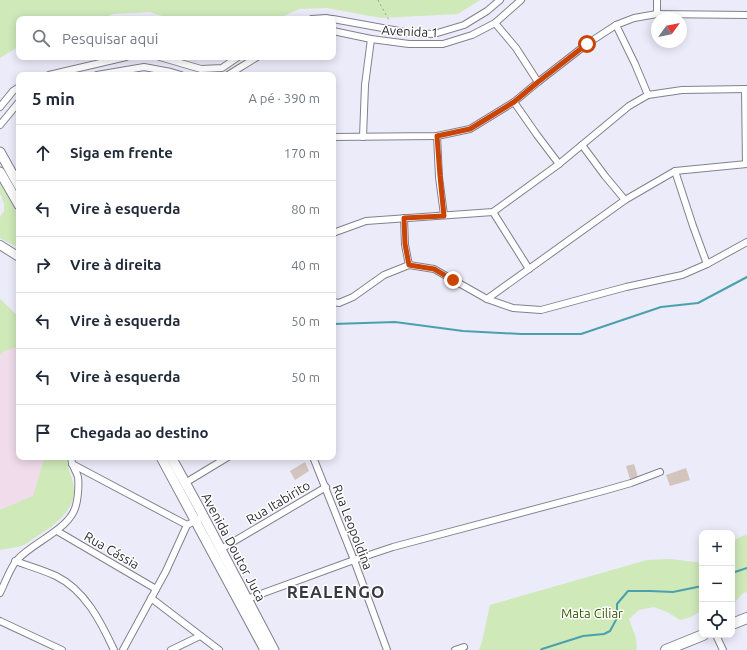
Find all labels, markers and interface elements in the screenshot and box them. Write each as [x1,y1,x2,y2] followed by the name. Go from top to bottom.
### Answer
[651,12,687,48] north arrow
[16,16,336,60] search box
[381,23,439,39] street label: Avenida 1
[30,27,52,49] icon: search
[62,30,158,47] text: Pesquisar aqui
[578,35,596,53] route start
[32,89,75,108] text: 5 min
[248,91,320,105] text: A pé · 390 m
[32,142,54,164] icon: ahead
[70,144,173,161] text: Siga em frente
[284,146,320,160] text: 170 m
[32,198,54,220] icon: left
[70,200,180,217] text: Vire à esquerda
[291,202,320,216] text: 80 m
[32,254,54,276] icon: right
[70,256,162,273] text: Vire à direita
[291,258,320,272] text: 40 m
[444,271,462,289] route end
[32,310,54,332] icon: left
[70,312,180,329] text: Vire à esquerda
[291,314,320,328] text: 50 m
[32,366,54,388] icon: left
[70,368,180,385] text: Vire à esquerda
[291,370,320,384] text: 50 m
[32,422,54,444] icon: arrive
[70,424,209,441] text: Chegada ao destino
[244,478,312,526] street label: Rua Itabirito
[330,482,376,572] street label: Rua Leopoldina
[199,490,269,604] street label: Avenida Doutor Juca
[82,529,142,571] street label: Rua Cássia
[699,530,735,638] map controls
[699,530,735,566] button: +
[699,566,735,602] button: −
[287,582,385,601] district label: REALENGO
[699,602,735,638] button: locate
[561,606,623,620] park label: Mata Ciliar

